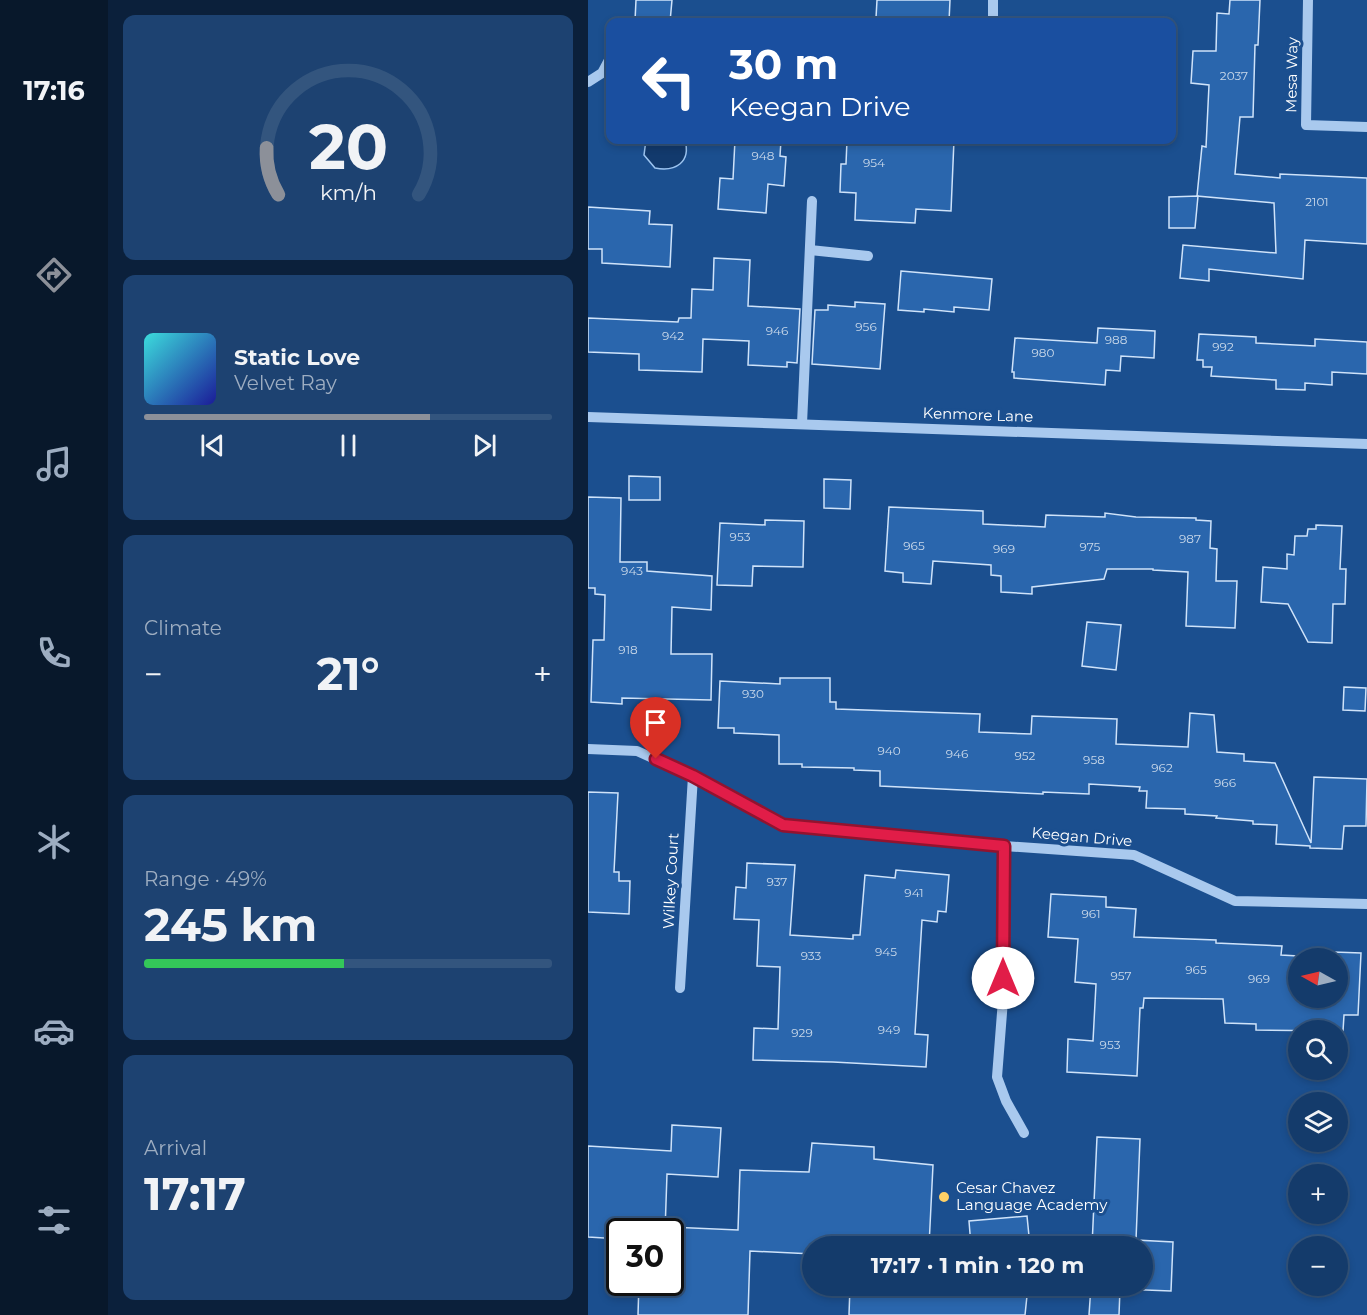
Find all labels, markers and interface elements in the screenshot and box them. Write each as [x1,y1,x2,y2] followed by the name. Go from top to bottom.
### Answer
[1281,36,1302,113] street label: Mesa Way
[729,38,838,90] text: 30 m
[630,42,708,120] icon: left
[1220,68,1248,83] house number: 2037
[23,74,85,107] text: 17:16
[729,90,911,123] text: Keegan Drive
[308,109,388,185] text: 20
[751,148,775,163] house number: 948
[863,155,885,170] house number: 954
[319,179,377,205] text: km/h
[1305,194,1329,209] house number: 2101
[33,254,75,296] icon: directions
[855,319,877,334] house number: 956
[766,323,788,338] house number: 946
[662,328,684,343] house number: 942
[1105,332,1128,347] house number: 988
[1212,339,1234,354] house number: 992
[234,344,360,371] text: Static Love
[1032,345,1055,360] house number: 980
[234,371,337,395] text: Velvet Ray
[922,403,1034,426] street label: Kenmore Lane
[196,429,229,462] icon: previous
[332,429,365,462] icon: pause
[468,429,501,462] icon: next
[33,443,75,485] icon: music
[730,529,751,544] house number: 953
[1179,531,1201,546] house number: 987
[903,538,925,553] house number: 965
[1080,539,1101,554] house number: 975
[993,541,1015,556] house number: 969
[621,563,643,578] house number: 943
[144,616,222,640] text: Climate
[33,632,75,674] icon: phone
[618,642,638,657] house number: 918
[316,646,380,701] text: 21°
[144,654,163,694] text: −
[533,654,552,694] text: +
[742,686,764,701] house number: 930
[630,697,681,759] pin
[639,706,672,739] icon: arrive
[877,743,901,758] house number: 940
[946,746,968,761] house number: 946
[1015,748,1036,763] house number: 952
[1083,752,1105,767] house number: 958
[1151,760,1173,775] house number: 962
[1214,775,1236,790] house number: 966
[33,821,75,863] icon: climate
[1031,823,1133,850] street label: Keegan Drive
[658,832,683,930] street label: Wilkey Court
[144,867,267,891] text: Range · 49%
[767,874,787,889] house number: 937
[904,885,924,900] house number: 941
[144,897,317,952] text: 245 km
[1082,906,1100,921] house number: 961
[875,944,897,959] house number: 945
[971,946,1035,1010] position arrow
[801,948,822,963] house number: 933
[1288,948,1348,1008] north arrow
[1288,948,1348,1296] map controls
[1185,962,1207,977] house number: 965
[1110,968,1132,983] house number: 957
[1248,971,1270,986] house number: 969
[33,1010,75,1052] icon: car
[1288,1020,1348,1080] button: search
[878,1022,900,1037] house number: 949
[791,1025,813,1040] house number: 929
[1100,1037,1121,1052] house number: 953
[1288,1092,1348,1152] button: layers
[144,1136,207,1160] text: Arrival
[1288,1164,1348,1224] button: +
[144,1166,246,1221] text: 17:17
[956,1178,1108,1214] place label: Cesar Chavez Language Academy
[937,1190,951,1204] marker: Cesar Chavez Language Academy
[33,1199,75,1241] icon: filters
[606,1218,684,1296] speed limit sign: 30
[1288,1236,1348,1296] button: −
[871,1252,1084,1279] text: 17:17 · 1 min · 120 m

